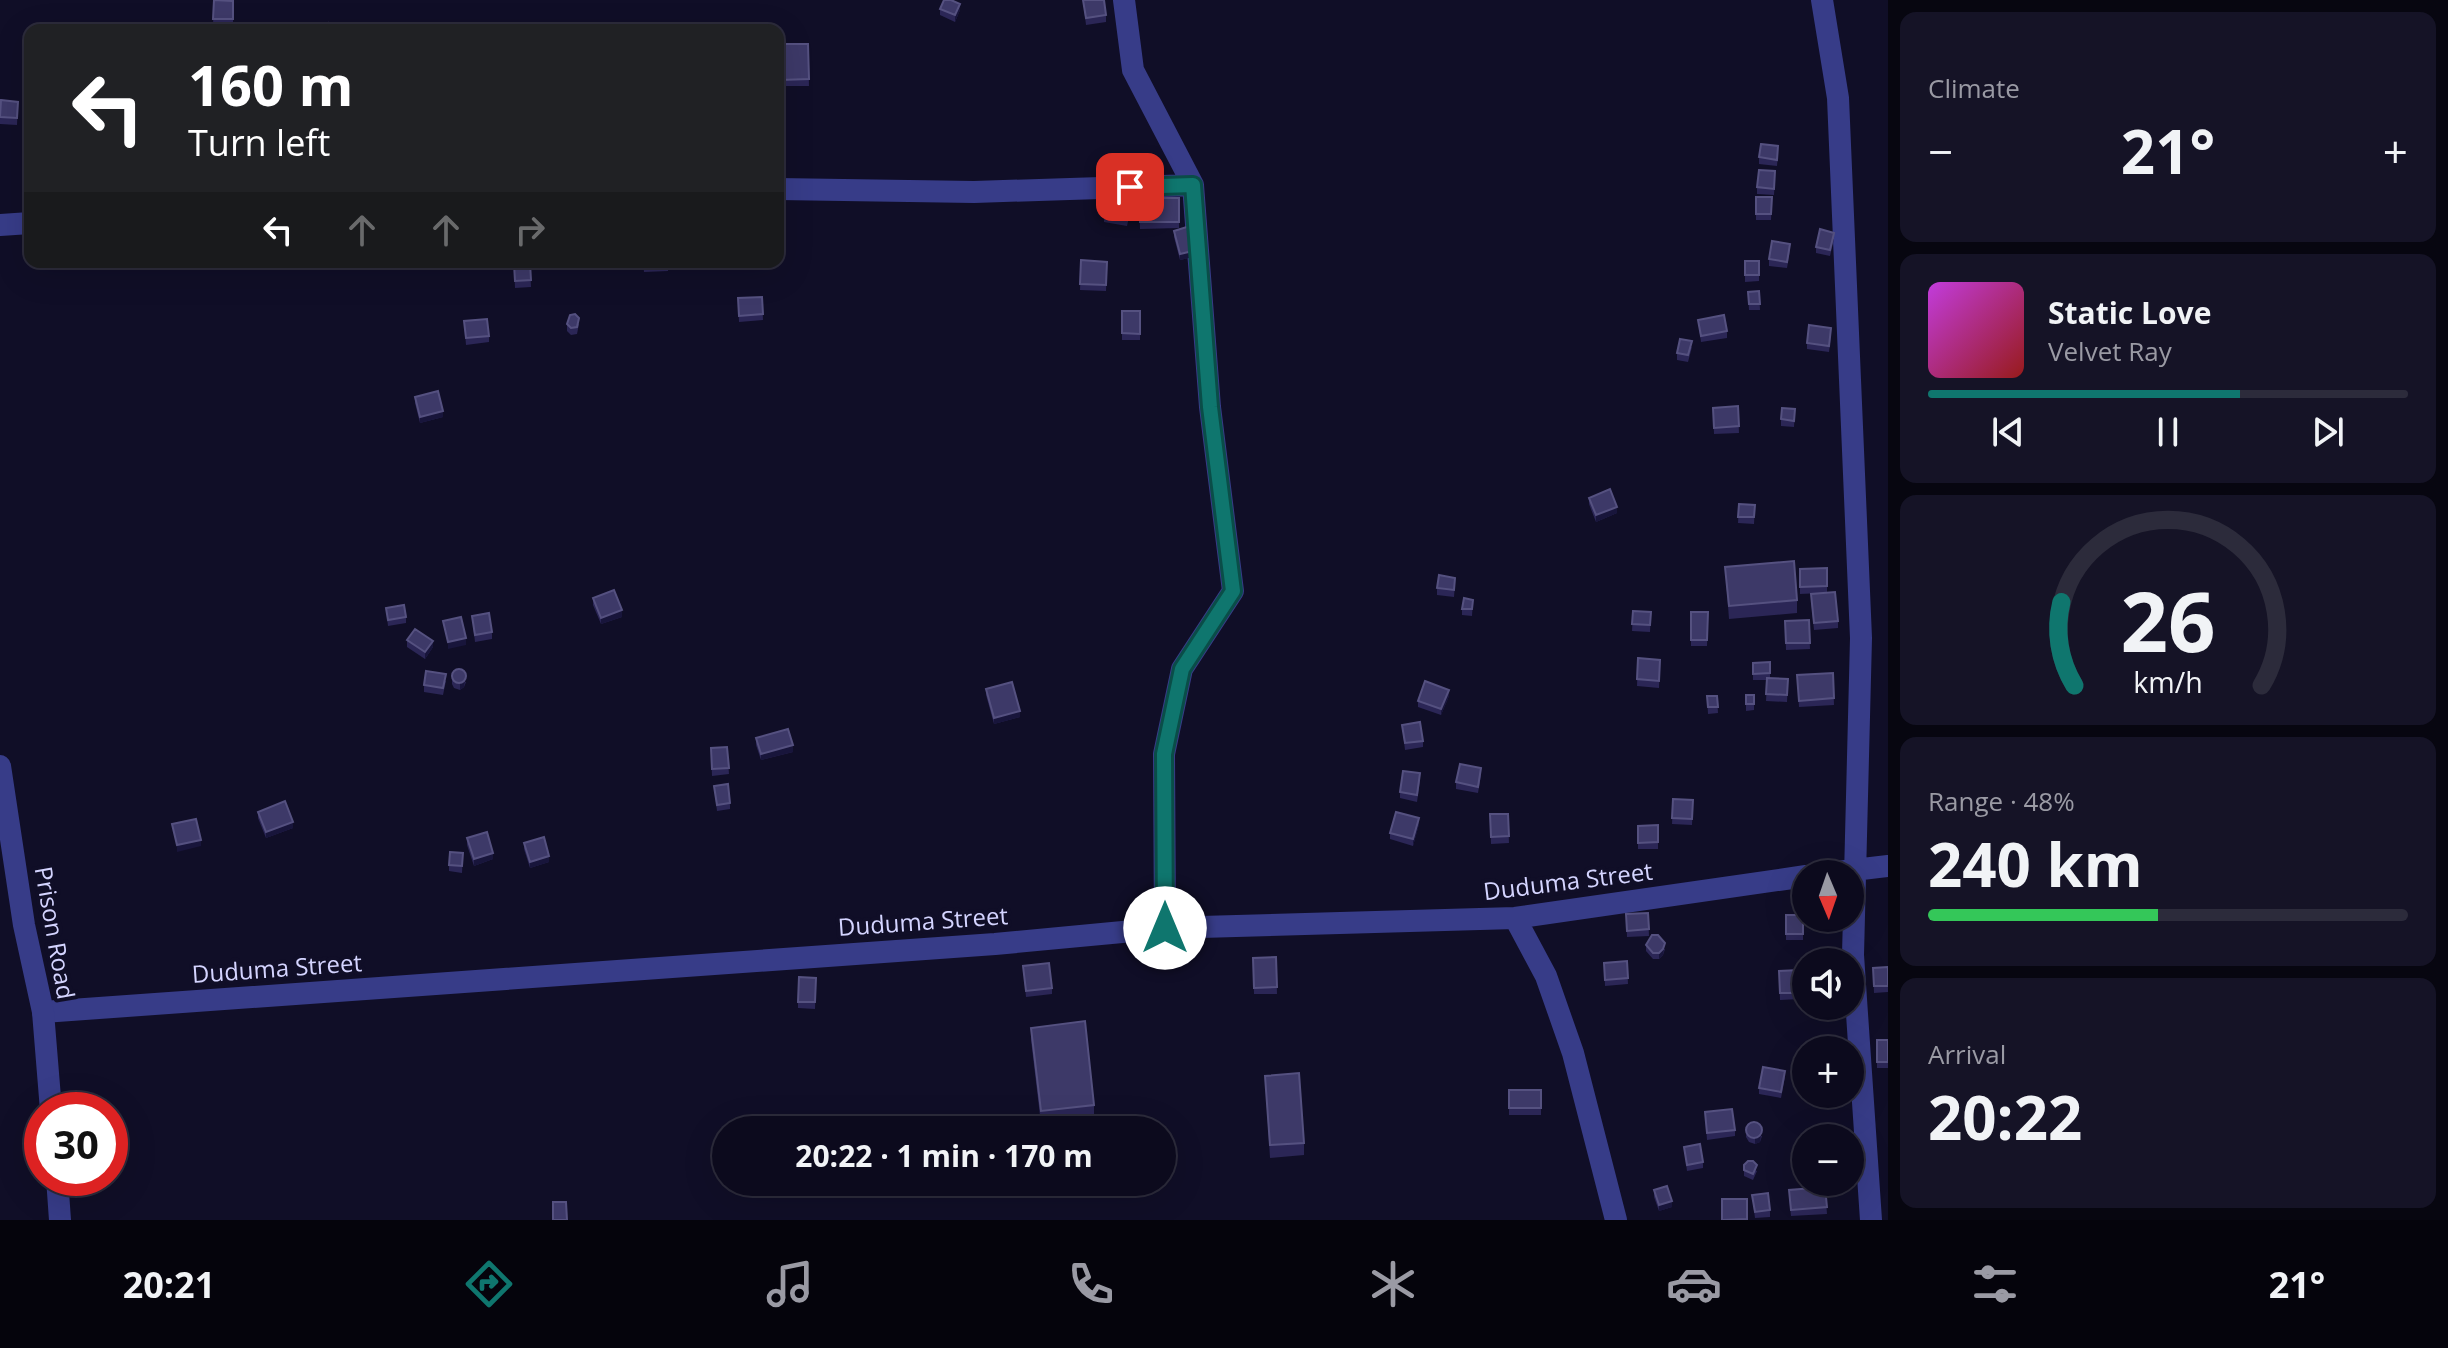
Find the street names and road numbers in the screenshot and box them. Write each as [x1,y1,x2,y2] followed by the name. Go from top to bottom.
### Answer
[1481,854,1654,907] street label: Duduma Street
[28,864,83,1002] street label: Prison Road
[837,898,1009,943] street label: Duduma Street
[191,945,363,990] street label: Duduma Street

